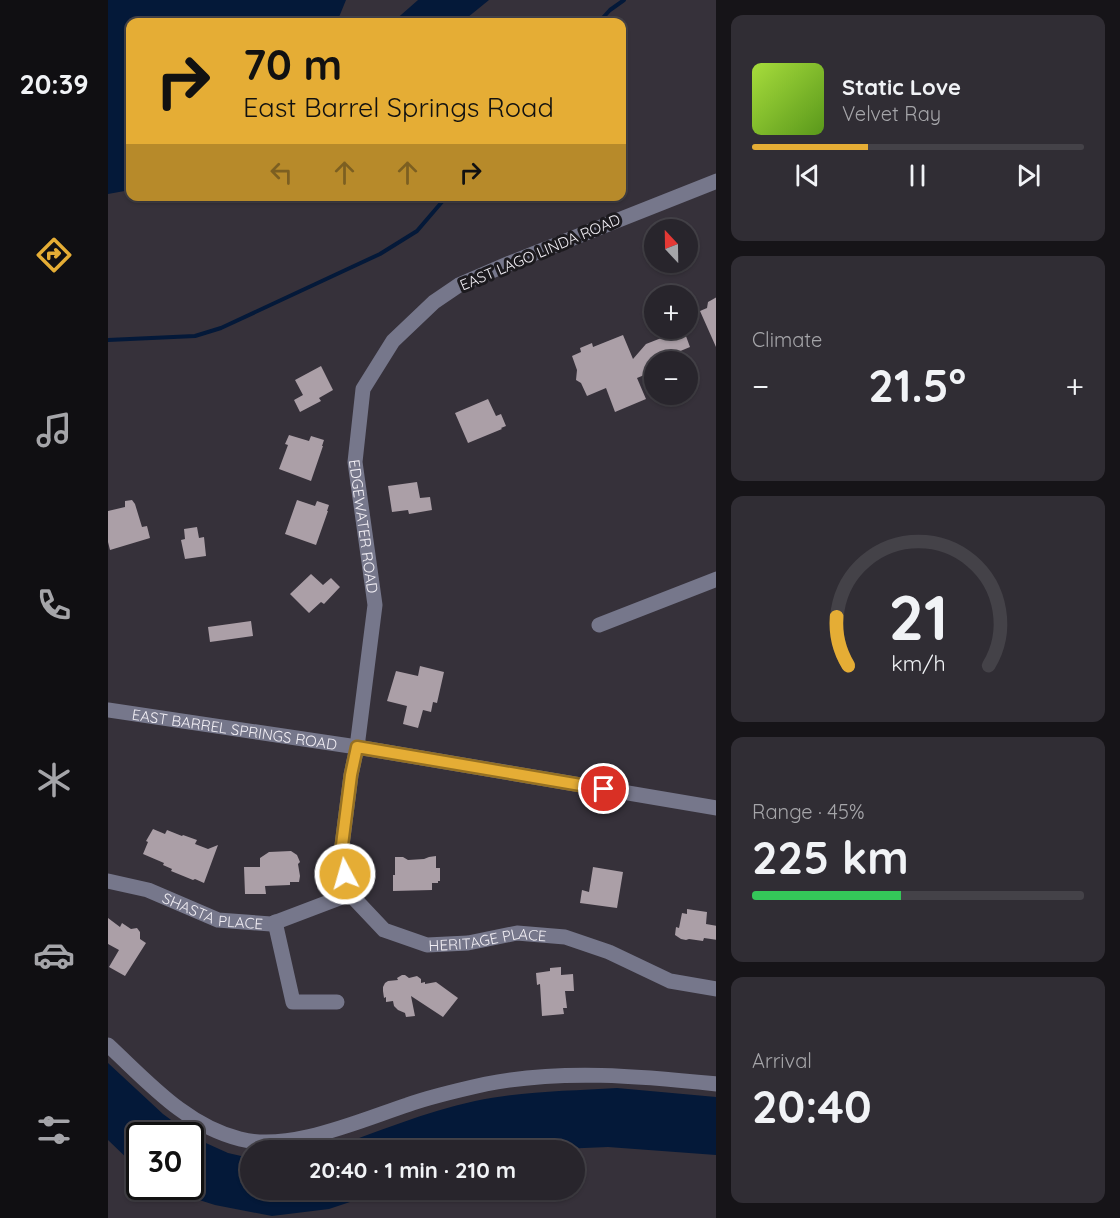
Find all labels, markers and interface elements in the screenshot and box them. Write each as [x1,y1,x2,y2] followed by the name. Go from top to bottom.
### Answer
[243,38,342,91] text: 70 m
[144,42,222,120] icon: right
[19,67,89,101] text: 20:39
[842,73,961,101] text: Static Love
[243,90,554,124] text: East Barrel Springs Road
[842,101,941,126] text: Velvet Ray
[265,156,298,189] icon: left
[328,156,361,189] icon: ahead
[391,156,424,189] icon: ahead
[454,156,487,189] icon: right
[791,159,824,192] icon: previous
[901,159,934,192] icon: pause
[1012,159,1045,192] icon: next
[457,209,623,294] street label: EAST LAGO LINDA ROAD
[644,219,698,273] north arrow
[644,219,698,405] map controls
[33,234,75,276] icon: directions
[644,285,698,339] button: +
[752,327,822,352] text: Climate
[644,351,698,405] button: −
[868,357,966,413] text: 21.5°
[752,365,769,406] text: −
[1065,365,1084,406] text: +
[33,409,75,451] icon: music
[345,458,383,595] street label: EDGEWATER ROAD
[888,578,948,656] text: 21
[33,584,75,626] icon: phone
[891,650,945,676] text: km/h
[131,704,339,753] street label: EAST BARREL SPRINGS ROAD
[33,759,75,801] icon: climate
[578,763,629,814] pin
[587,772,620,805] icon: arrive
[752,799,864,824] text: Range · 45%
[752,829,909,885] text: 225 km
[313,842,377,906] position arrow
[160,888,264,933] street label: SHASTA PLACE
[428,923,547,954] street label: HERITAGE PLACE
[33,934,75,976] icon: car
[752,1048,812,1073] text: Arrival
[752,1078,872,1134] text: 20:40
[33,1109,75,1151] icon: filters
[126,1122,204,1200] speed limit sign: 30
[309,1156,516,1184] text: 20:40 · 1 min · 210 m

